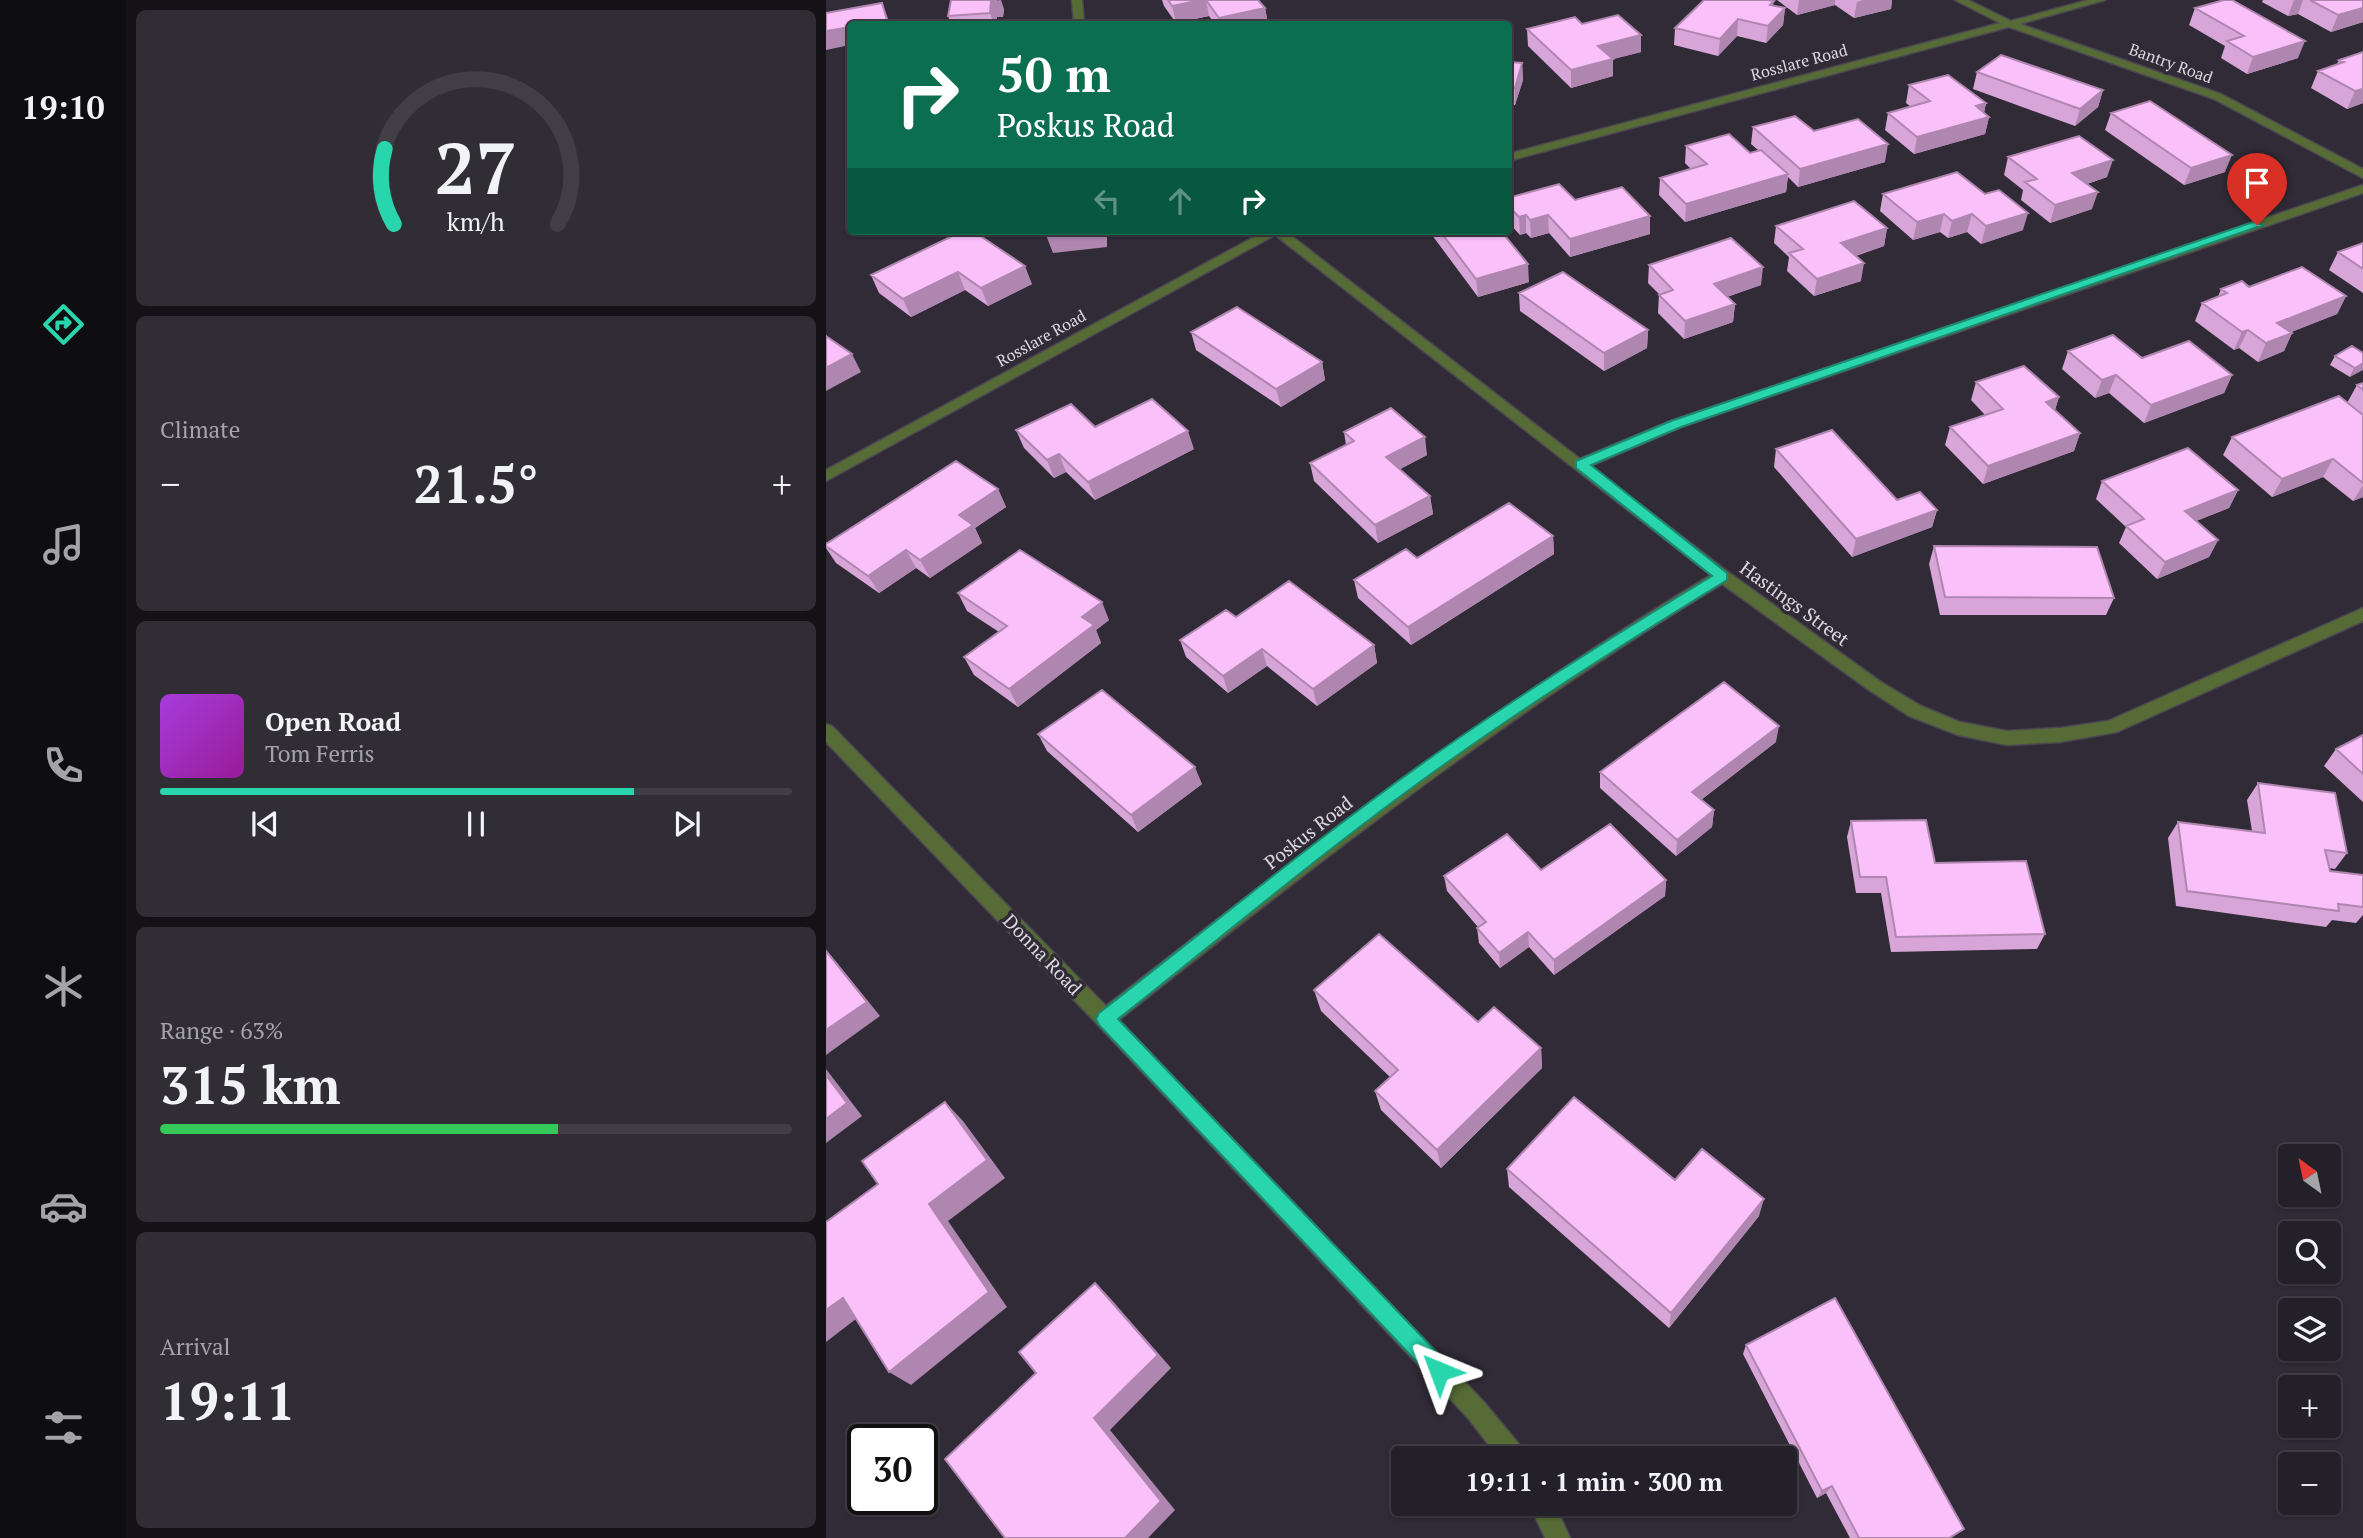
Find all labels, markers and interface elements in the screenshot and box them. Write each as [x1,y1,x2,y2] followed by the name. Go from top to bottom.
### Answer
[1748,38,1850,85] street label: Rosslare Road
[2126,38,2216,88] street label: Bantry Road
[997,41,1111,106] text: 50 m
[882,49,973,140] icon: right
[21,86,105,128] text: 19:10
[997,104,1175,146] text: Poskus Road
[435,118,517,215] text: 27
[2227,153,2287,225] pin
[2238,164,2276,202] icon: arrive
[1088,182,1126,220] icon: left
[1161,182,1199,220] icon: ahead
[1234,182,1272,220] icon: right
[447,205,505,238] text: km/h
[39,300,88,349] icon: directions
[992,304,1090,372] street label: Rosslare Road
[160,414,240,445] text: Climate
[413,449,539,518] text: 21.5°
[160,459,180,509] text: −
[772,459,792,509] text: +
[39,520,88,569] icon: music
[1735,555,1855,651] street label: Hastings Street
[265,704,401,738] text: Open Road
[265,738,375,769] text: Tom Ferris
[39,741,88,790] icon: phone
[1259,789,1358,874] street label: Poskus Road
[246,805,284,843] icon: previous
[457,805,495,843] icon: pause
[668,805,706,843] icon: next
[998,908,1088,1000] street label: Donna Road
[39,962,88,1011] icon: climate
[160,1015,283,1046] text: Range · 63%
[160,1050,341,1119] text: 315 km
[2278,1144,2342,1208] north arrow
[2278,1144,2341,1515] map controls
[39,1182,88,1231] icon: car
[2278,1221,2341,1284] button: search
[2278,1298,2341,1361] button: layers
[160,1331,231,1362] text: Arrival
[1402,1334,1476,1408] position arrow
[160,1366,295,1435] text: 19:11
[2278,1375,2341,1438] button: +
[39,1403,88,1452] icon: filters
[847,1424,938,1515] speed limit sign: 30
[2278,1452,2341,1515] button: −
[1465,1464,1723,1498] text: 19:11 · 1 min · 300 m

